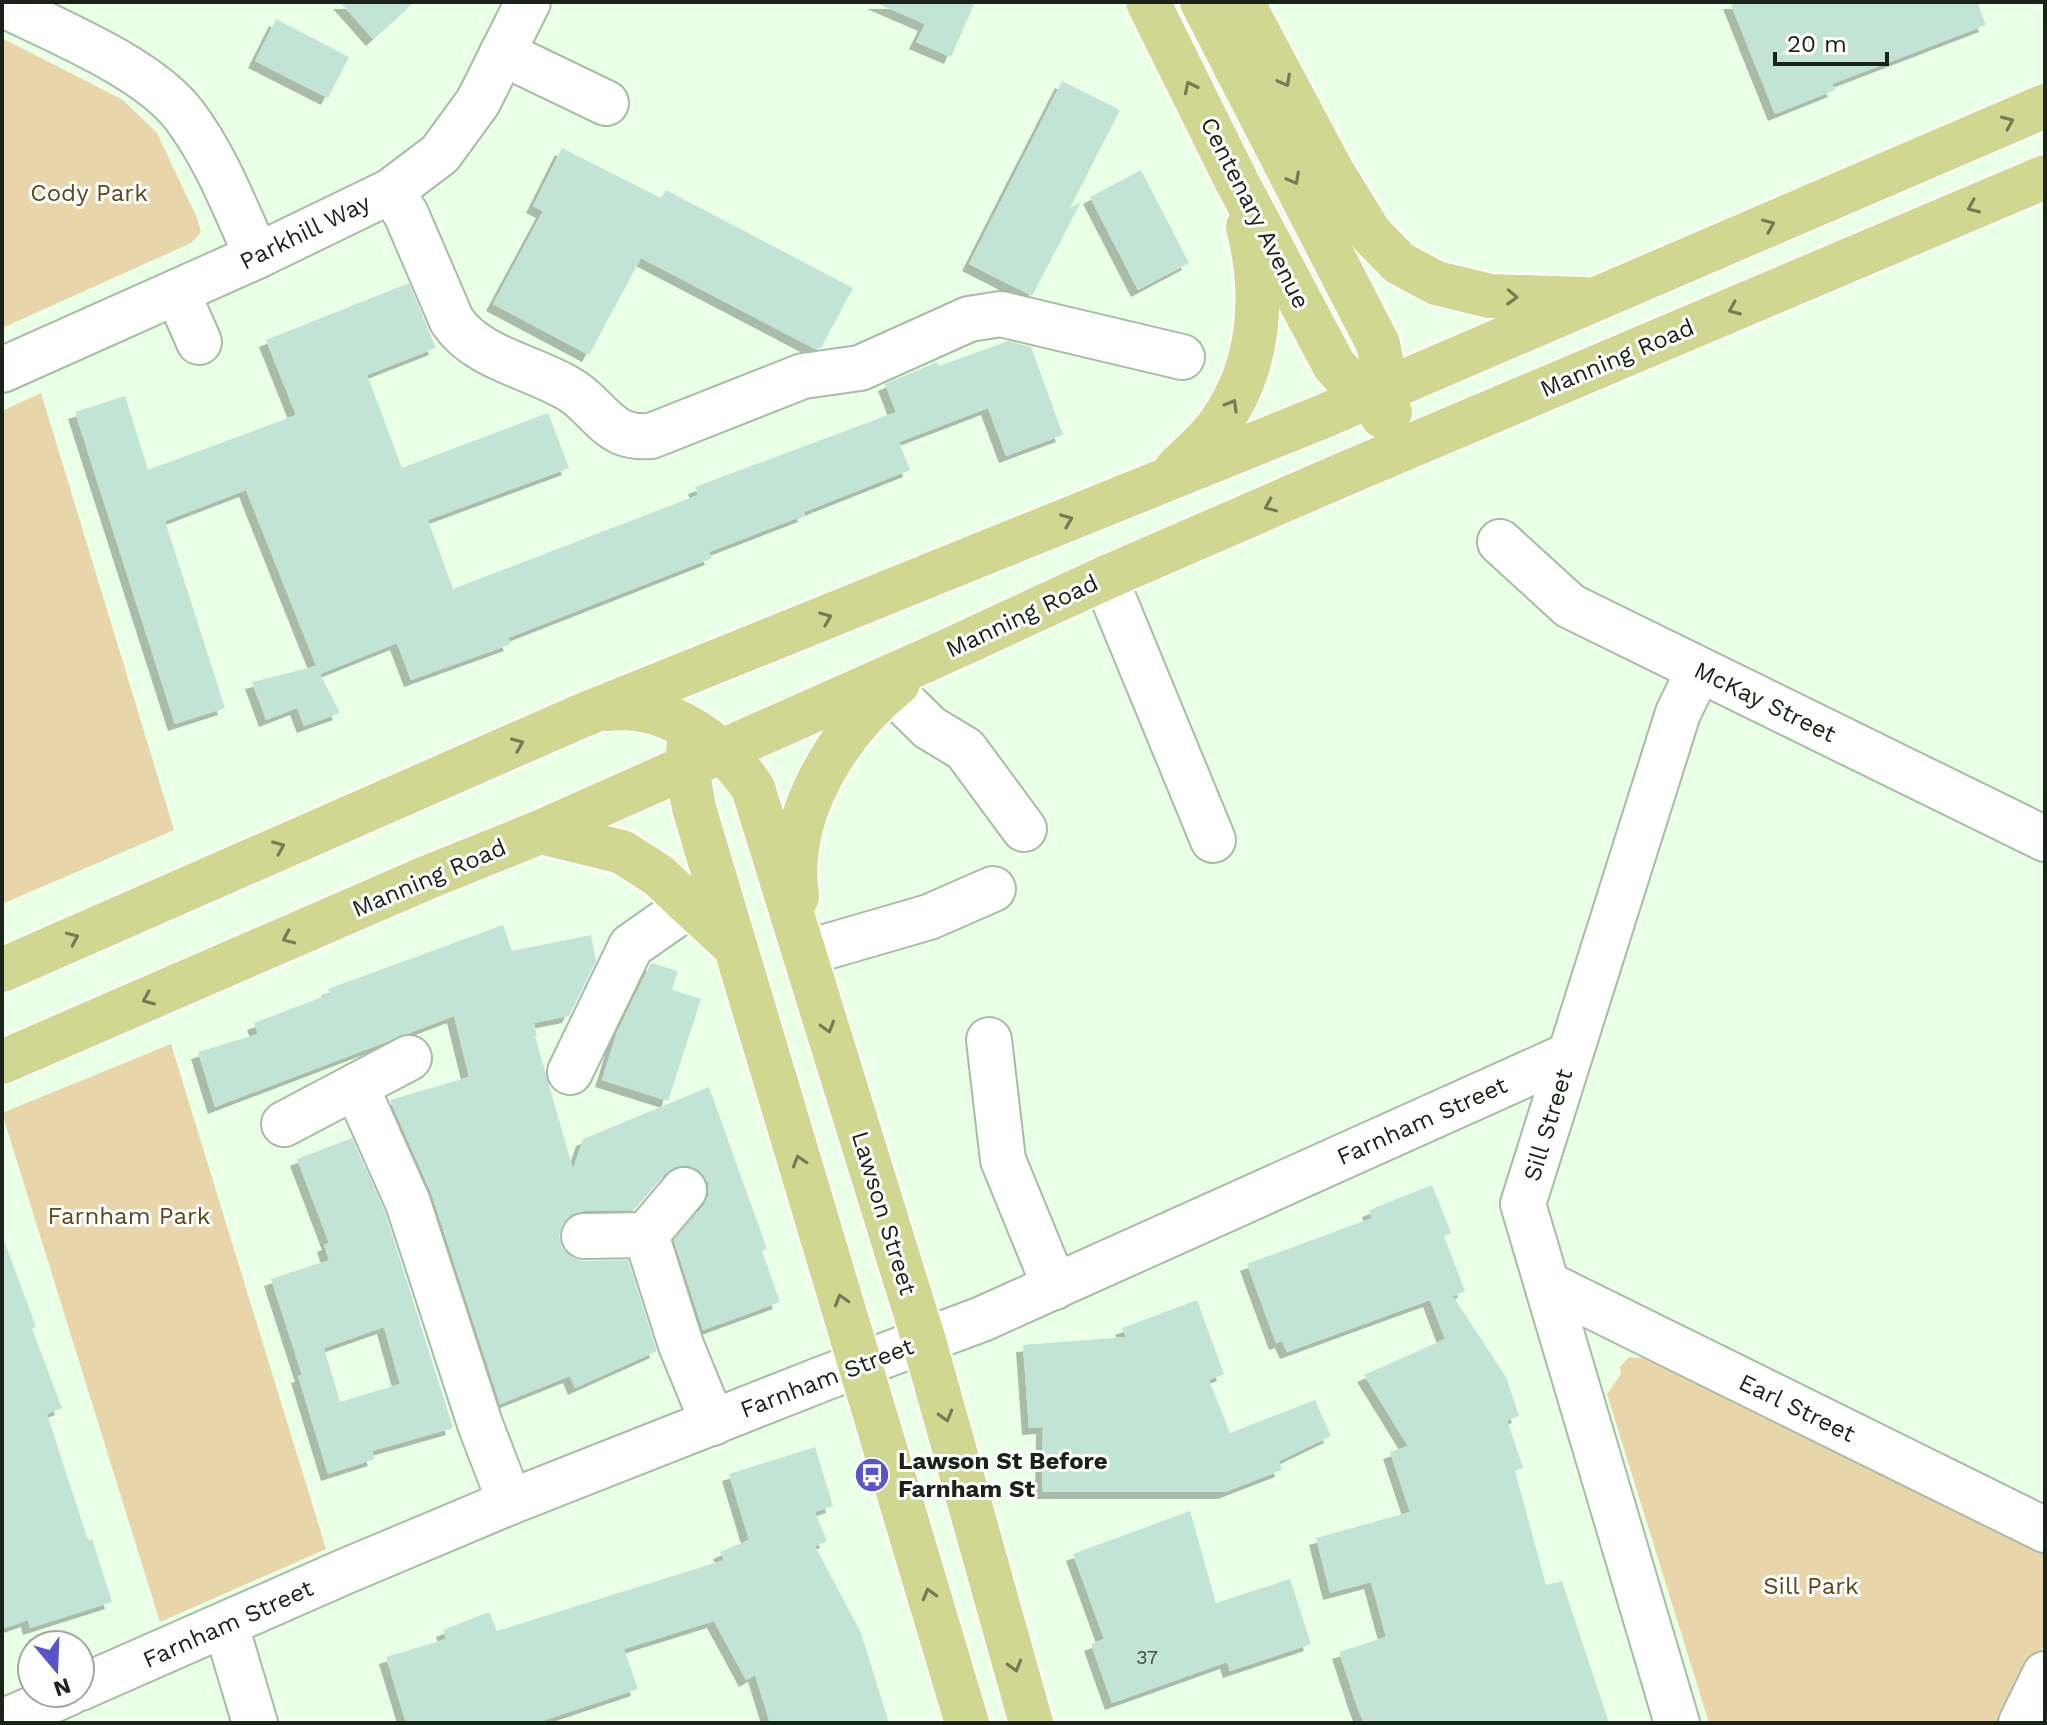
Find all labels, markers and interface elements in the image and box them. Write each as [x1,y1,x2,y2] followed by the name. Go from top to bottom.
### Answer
[1775,16,1887,66] scale bar
[1787,30,1847,58] text: 20 m
[1275,72,1290,87] one-way arrow
[1184,81,1200,95] one-way arrow
[1195,113,1315,313] street label: Centenary Avenue
[1999,115,2014,131] one-way arrow
[1285,170,1300,185] one-way arrow
[30,179,148,207] park label: Cody Park
[235,188,375,276] street label: Parkhill Way
[1967,198,1981,214] one-way arrow
[1761,218,1775,234] one-way arrow
[1506,288,1519,305] one-way arrow
[1728,299,1742,315] one-way arrow
[1536,313,1698,403] street label: Manning Road
[1222,399,1237,413] one-way arrow
[1264,496,1278,512] one-way arrow
[1059,513,1073,530] one-way arrow
[942,569,1102,663] street label: Manning Road
[818,612,832,628] one-way arrow
[1690,656,1840,748] street label: McKay Street
[510,737,524,753] one-way arrow
[348,833,510,923] street label: Manning Road
[271,841,286,857] one-way arrow
[281,929,296,945] one-way arrow
[65,932,79,948] one-way arrow
[142,989,156,1005] one-way arrow
[819,1020,835,1034] one-way arrow
[1518,1065,1578,1185] street label: Sill Street
[1333,1071,1511,1171] street label: Farnham Street
[846,1128,922,1298] street label: Lawson Street
[792,1155,808,1169] one-way arrow
[48,1202,211,1230] park label: Farnham Park
[835,1294,851,1308] one-way arrow
[736,1332,918,1424] street label: Farnham Street
[1734,1368,1860,1448] street label: Earl Street
[937,1408,953,1422] one-way arrow
[898,1447,1108,1503] place label: Lawson St Before Farnham St
[853,1456,891,1494] bus stop icon: Lawson St Before Farnham St
[1763,1572,1859,1600] park label: Sill Park
[139,1574,317,1674] street label: Farnham Street
[922,1588,938,1602] one-way arrow
[16,1629,96,1709] north arrow
[1136,1645,1158,1669] house number: 37
[1006,1659,1023,1673] one-way arrow
[51,1673,74,1702] text: N

